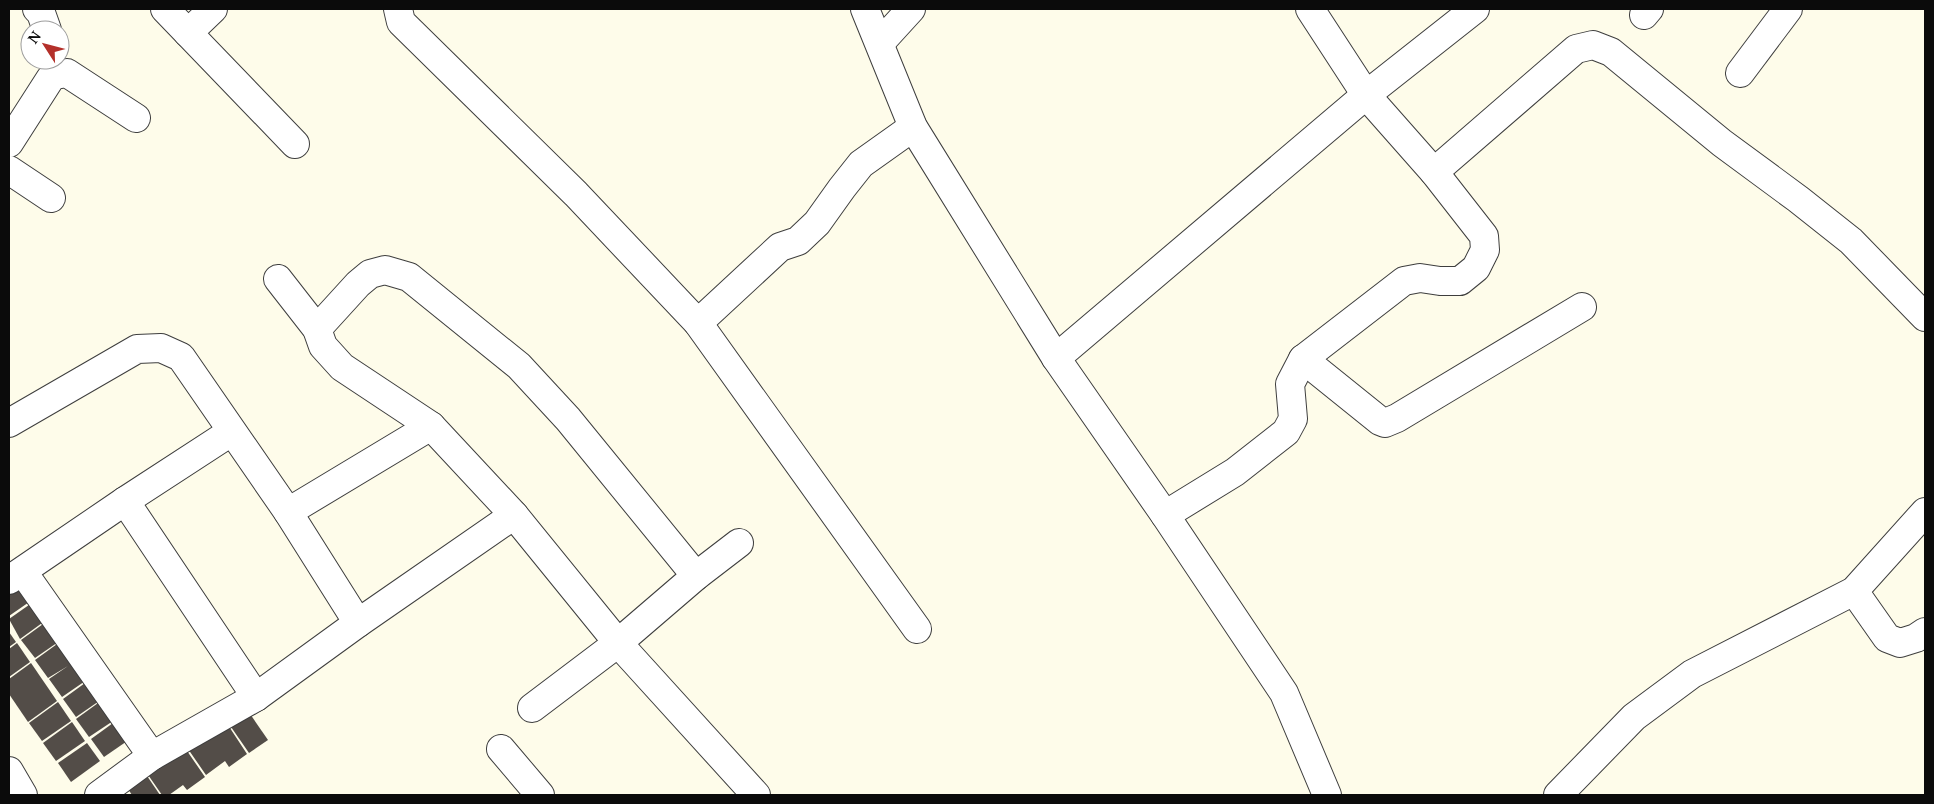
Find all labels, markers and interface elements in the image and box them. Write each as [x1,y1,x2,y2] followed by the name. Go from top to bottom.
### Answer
[20,20,70,70] north arrow
[23,27,45,47] text: N

